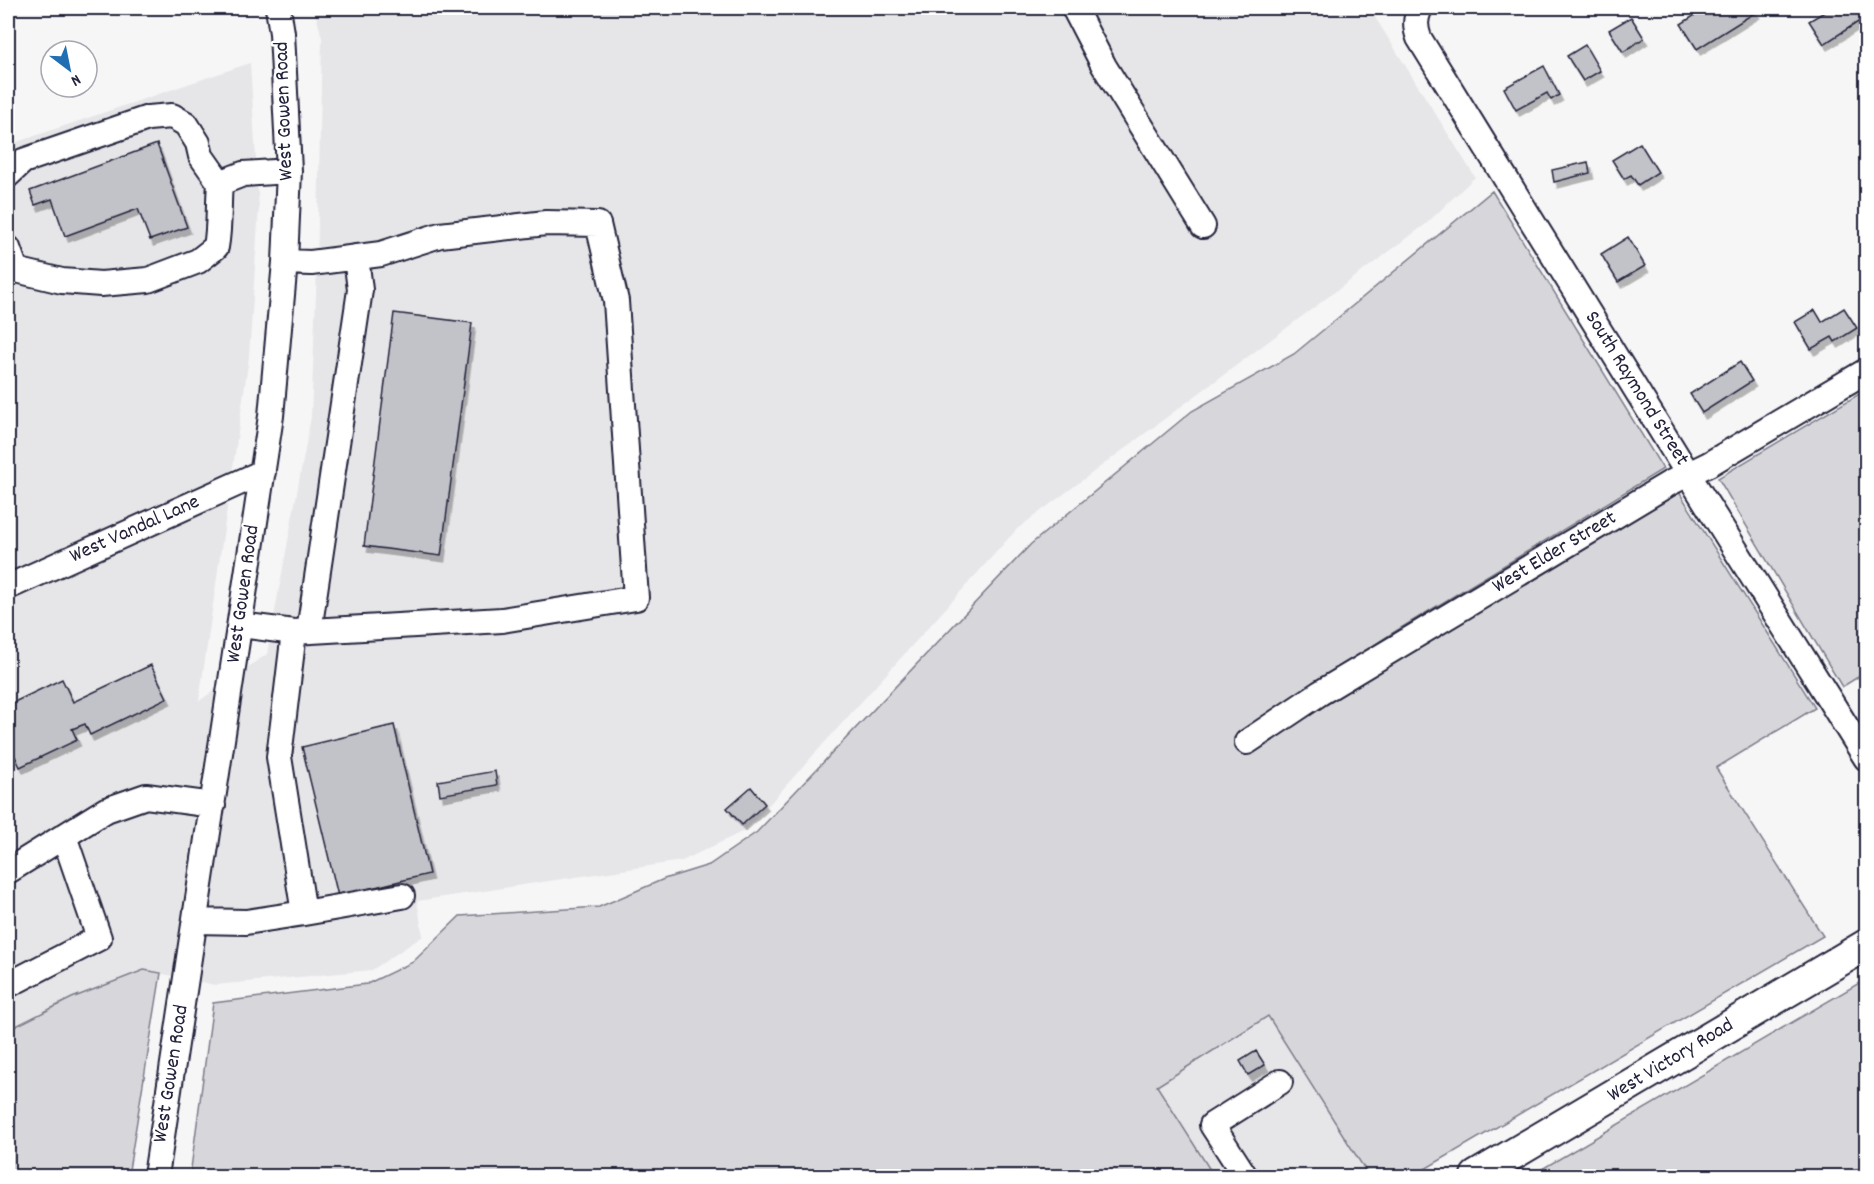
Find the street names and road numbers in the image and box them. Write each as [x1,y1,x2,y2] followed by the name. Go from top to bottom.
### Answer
[268,41,302,181] street label: West Gowen Road
[1576,306,1696,472] street label: South Raymond Street
[65,488,205,572] street label: West Vandal Lane
[1487,504,1623,602] street label: West Elder Street
[219,523,269,665] street label: West Gowen Road
[146,1003,198,1145] street label: West Gowen Road
[1602,1011,1740,1111] street label: West Victory Road

